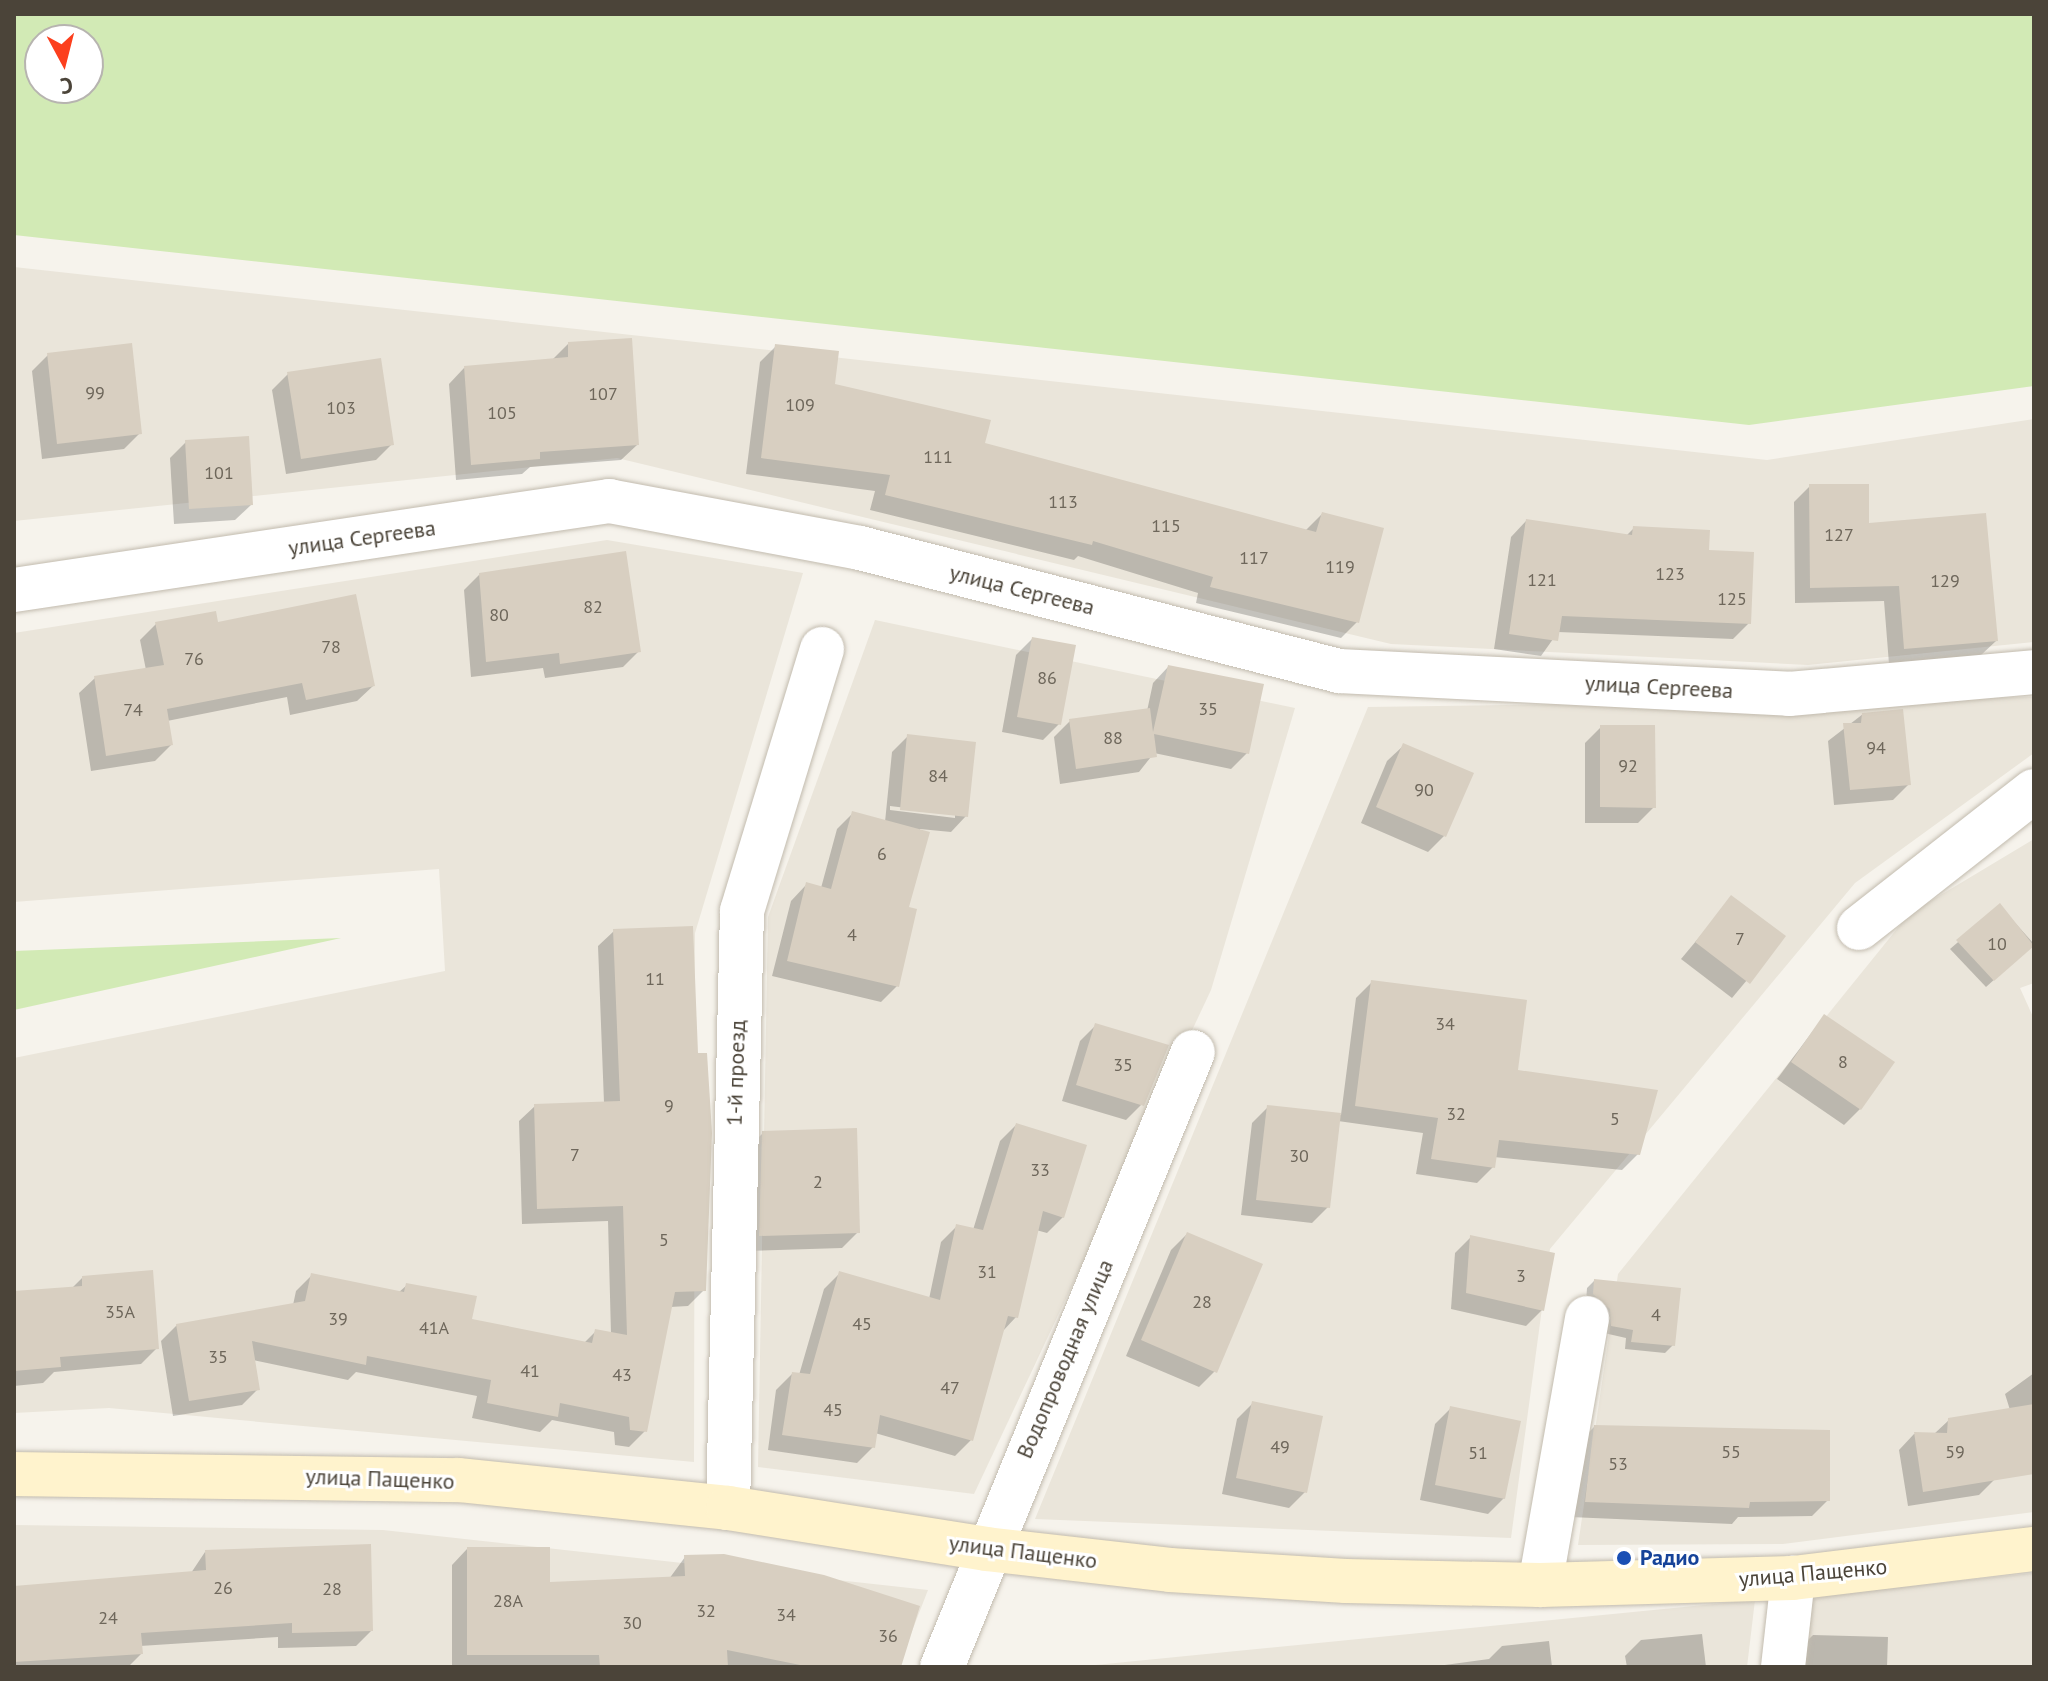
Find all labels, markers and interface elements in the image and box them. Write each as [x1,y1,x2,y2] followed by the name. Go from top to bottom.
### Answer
[24,24,104,104] north arrow
[59,71,74,100] text: С
[85,382,105,404] house number: 99
[588,383,618,405] house number: 107
[785,394,815,416] house number: 109
[326,397,356,419] house number: 103
[487,402,517,424] house number: 105
[923,446,953,468] house number: 111
[204,462,234,484] house number: 101
[1048,491,1078,513] house number: 113
[287,515,437,561] street label: улица Сергеева
[1151,515,1181,537] house number: 115
[1824,524,1854,546] house number: 127
[1239,547,1269,569] house number: 117
[1325,556,1355,578] house number: 119
[947,559,1097,621] street label: улица Сергеева
[1655,563,1685,585] house number: 123
[1527,569,1557,591] house number: 121
[1930,570,1960,592] house number: 129
[1717,588,1747,610] house number: 125
[583,596,603,618] house number: 82
[489,604,509,626] house number: 80
[321,636,341,658] house number: 78
[184,648,204,670] house number: 76
[1037,667,1057,689] house number: 86
[1584,670,1734,704] street label: улица Сергеева
[1198,698,1218,720] house number: 35
[123,699,143,721] house number: 74
[1103,727,1123,749] house number: 88
[1866,737,1886,759] house number: 94
[1618,755,1638,777] house number: 92
[928,765,948,787] house number: 84
[1414,779,1434,801] house number: 90
[877,843,887,865] house number: 6
[847,924,857,946] house number: 4
[1735,928,1745,950] house number: 7
[1987,933,2007,955] house number: 10
[645,968,665,990] house number: 11
[1435,1013,1455,1035] house number: 34
[721,1020,751,1126] street label: 1-й проезд
[1838,1051,1848,1073] house number: 8
[1113,1054,1133,1076] house number: 35
[664,1095,674,1117] house number: 9
[1446,1103,1466,1125] house number: 32
[1610,1108,1620,1130] house number: 5
[570,1144,580,1166] house number: 7
[1289,1145,1309,1167] house number: 30
[1030,1159,1050,1181] house number: 33
[813,1171,823,1193] house number: 2
[659,1229,669,1251] house number: 5
[1011,1256,1119,1462] street label: Водопроводная улица
[977,1261,997,1283] house number: 31
[1516,1265,1526,1287] house number: 3
[1192,1291,1212,1313] house number: 28
[105,1301,135,1323] house number: 35А
[1651,1304,1661,1326] house number: 4
[328,1308,348,1330] house number: 39
[852,1313,872,1335] house number: 45
[419,1317,449,1339] house number: 41А
[208,1346,228,1368] house number: 35
[520,1360,540,1382] house number: 41
[612,1364,632,1386] house number: 43
[940,1377,960,1399] house number: 47
[823,1399,843,1421] house number: 45
[1270,1436,1290,1458] house number: 49
[1721,1441,1741,1463] house number: 55
[1945,1441,1965,1463] house number: 59
[1468,1442,1488,1464] house number: 51
[1608,1453,1628,1475] house number: 53
[305,1463,455,1495] street label: улица Пащенко
[947,1530,1099,1574] street label: улица Пащенко
[1640,1545,1699,1571] place label: Радио
[1615,1549,1633,1567] marker: Радио
[1738,1553,1888,1593] street label: улица Пащенко
[213,1577,233,1599] house number: 26
[322,1578,342,1600] house number: 28
[493,1590,523,1612] house number: 28А
[696,1600,716,1622] house number: 32
[776,1604,796,1626] house number: 34
[98,1607,118,1629] house number: 24
[622,1612,642,1634] house number: 30
[878,1625,898,1647] house number: 36

